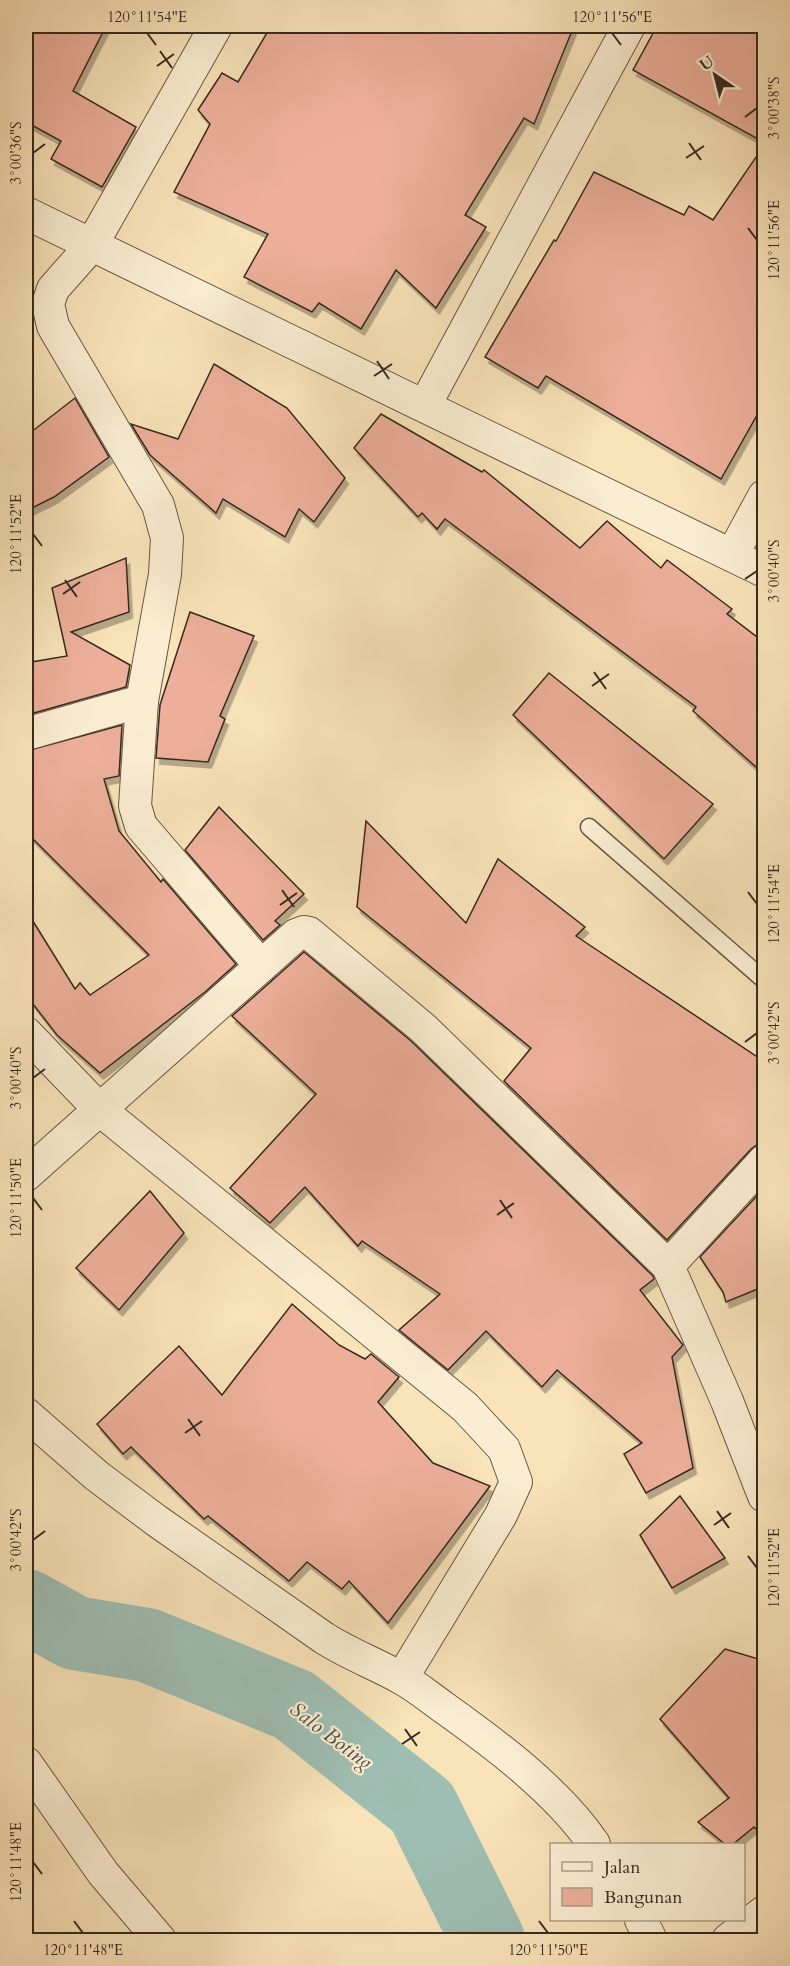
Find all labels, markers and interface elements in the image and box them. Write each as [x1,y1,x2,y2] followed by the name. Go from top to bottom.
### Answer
[107,7,187,27] text: 120°11'54"E
[572,7,652,27] text: 120°11'56"E
[685,45,745,105] north arrow
[695,51,719,76] text: U
[764,76,784,140] text: 3°00'38"S
[6,121,26,185] text: 3°00'36"S
[764,200,784,280] text: 120°11'56"E
[6,494,26,574] text: 120°11'52"E
[764,539,784,603] text: 3°00'40"S
[764,864,784,944] text: 120°11'54"E
[764,1001,784,1065] text: 3°00'42"S
[6,1046,26,1110] text: 3°00'40"S
[6,1158,26,1238] text: 120°11'50"E
[6,1508,26,1572] text: 3°00'42"S
[764,1528,784,1608] text: 120°11'52"E
[284,1695,379,1777] water label: Salo Boting
[6,1822,26,1902] text: 120°11'48"E
[550,1843,745,1921] legend
[601,1855,641,1880] text: Jalan
[604,1885,683,1910] text: Bangunan
[43,1940,123,1960] text: 120°11'48"E
[508,1940,588,1960] text: 120°11'50"E

